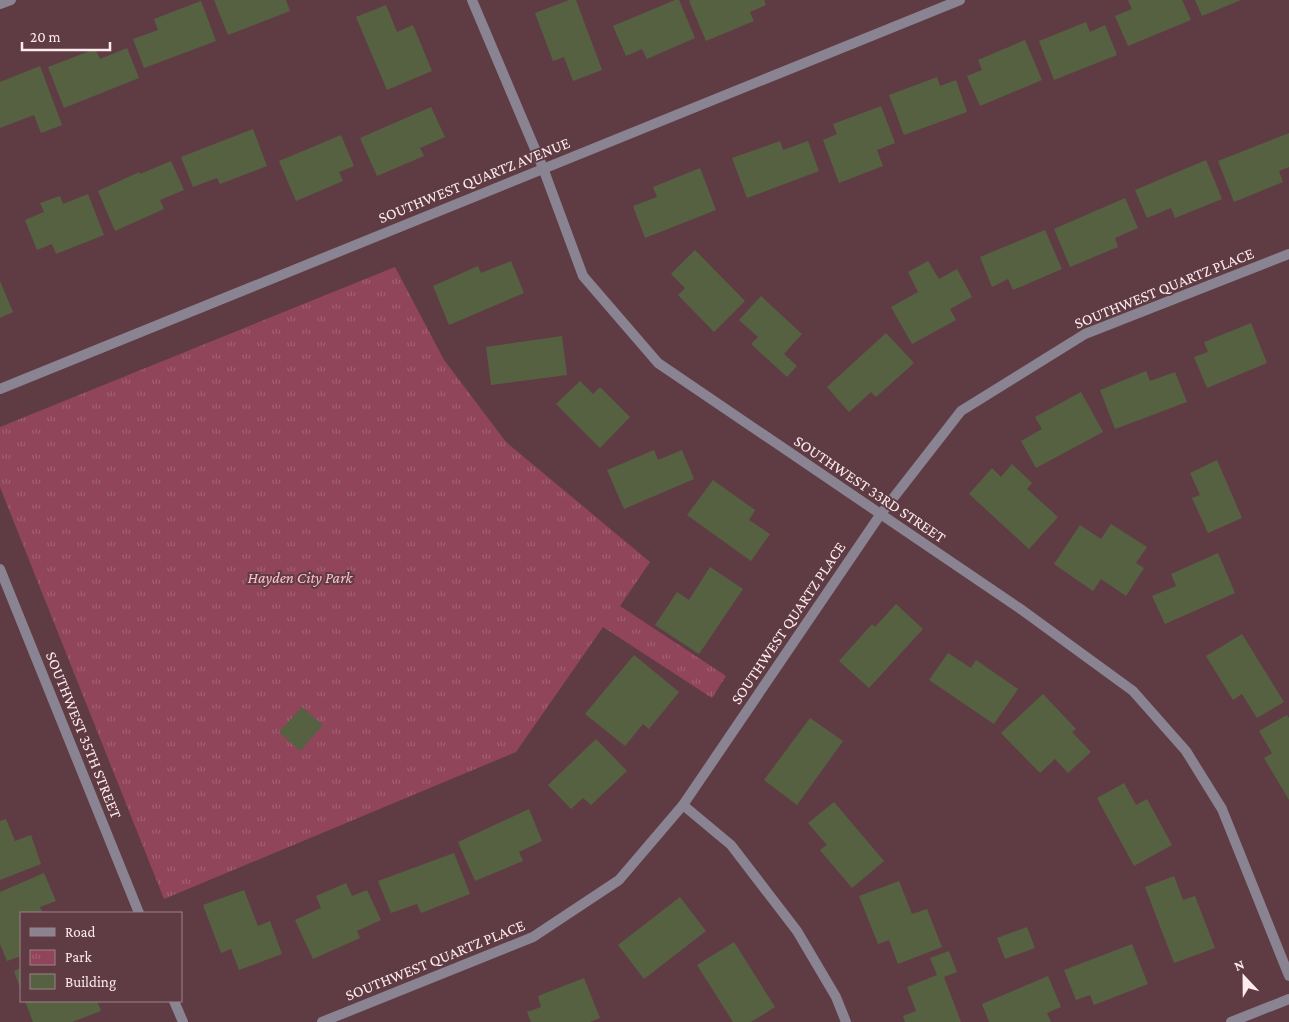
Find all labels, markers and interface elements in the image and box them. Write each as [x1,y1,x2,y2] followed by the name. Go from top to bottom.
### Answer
[22,20,110,52] scale bar
[30,29,61,45] text: 20 m
[376,134,572,226] street label: SOUTHWEST QUARTZ AVENUE
[1072,244,1256,332] street label: SOUTHWEST QUARTZ PLACE
[791,432,949,546] street label: SOUTHWEST 33RD STREET
[727,538,849,707] street label: SOUTHWEST QUARTZ PLACE
[247,569,354,587] park label: Hayden City Park
[43,649,125,821] street label: SOUTHWEST 35TH STREET
[20,912,182,1002] legend
[343,916,527,1004] street label: SOUTHWEST QUARTZ PLACE
[65,924,96,940] text: Road
[65,949,92,965] text: Park
[1219,952,1269,1002] north arrow
[1232,956,1247,974] text: N
[65,974,116,991] text: Building

